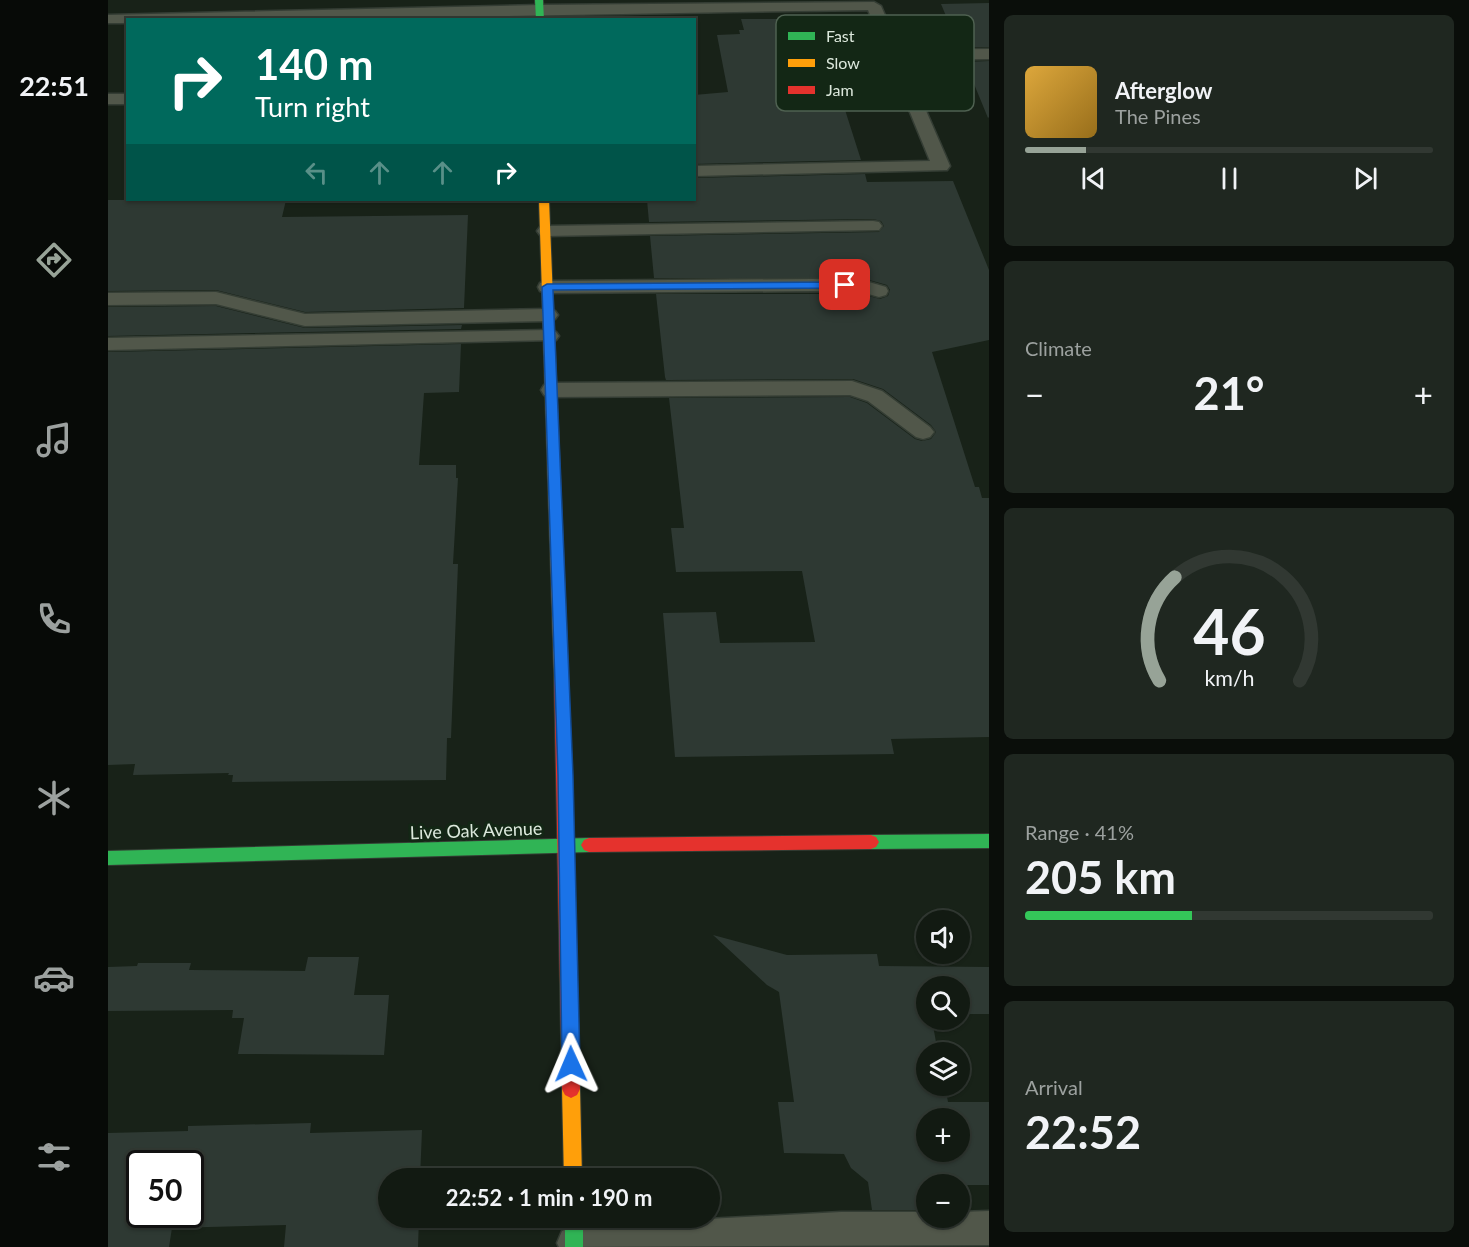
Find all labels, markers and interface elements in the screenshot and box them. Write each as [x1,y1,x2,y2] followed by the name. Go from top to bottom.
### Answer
[776,15,974,111] legend
[826,26,855,45] text: Fast
[255,39,373,89] text: 140 m
[156,42,234,120] icon: right
[826,53,860,72] text: Slow
[19,69,89,102] text: 22:51
[1115,77,1212,104] text: Afterglow
[826,80,854,99] text: Jam
[255,90,370,123] text: Turn right
[1115,104,1201,128] text: The Pines
[300,156,333,189] icon: left
[363,156,396,189] icon: ahead
[426,156,459,189] icon: ahead
[489,156,522,189] icon: right
[1077,162,1110,195] icon: previous
[1213,162,1246,195] icon: pause
[1349,162,1382,195] icon: next
[33,239,75,281] icon: directions
[819,259,870,310] pin
[828,268,861,301] icon: arrive
[1025,336,1092,360] text: Climate
[1194,366,1264,420] text: 21°
[1025,374,1044,414] text: −
[1414,374,1433,414] text: +
[33,419,75,461] icon: music
[1193,593,1265,668] text: 46
[33,598,75,640] icon: phone
[1204,665,1254,691] text: km/h
[33,777,75,819] icon: climate
[409,817,543,843] street label: Live Oak Avenue
[1025,820,1134,844] text: Range · 41%
[1025,850,1176,904] text: 205 km
[916,910,970,1228] map controls
[916,910,970,964] button: sound
[33,957,75,999] icon: car
[916,976,970,1030] button: search
[539,1032,603,1096] position arrow
[916,1042,970,1096] button: layers
[1025,1075,1083,1099] text: Arrival
[1025,1105,1141,1159] text: 22:52
[916,1108,970,1162] button: +
[33,1136,75,1178] icon: filters
[126,1150,204,1228] speed limit sign: 50
[916,1174,970,1228] button: −
[446,1184,652,1211] text: 22:52 · 1 min · 190 m

